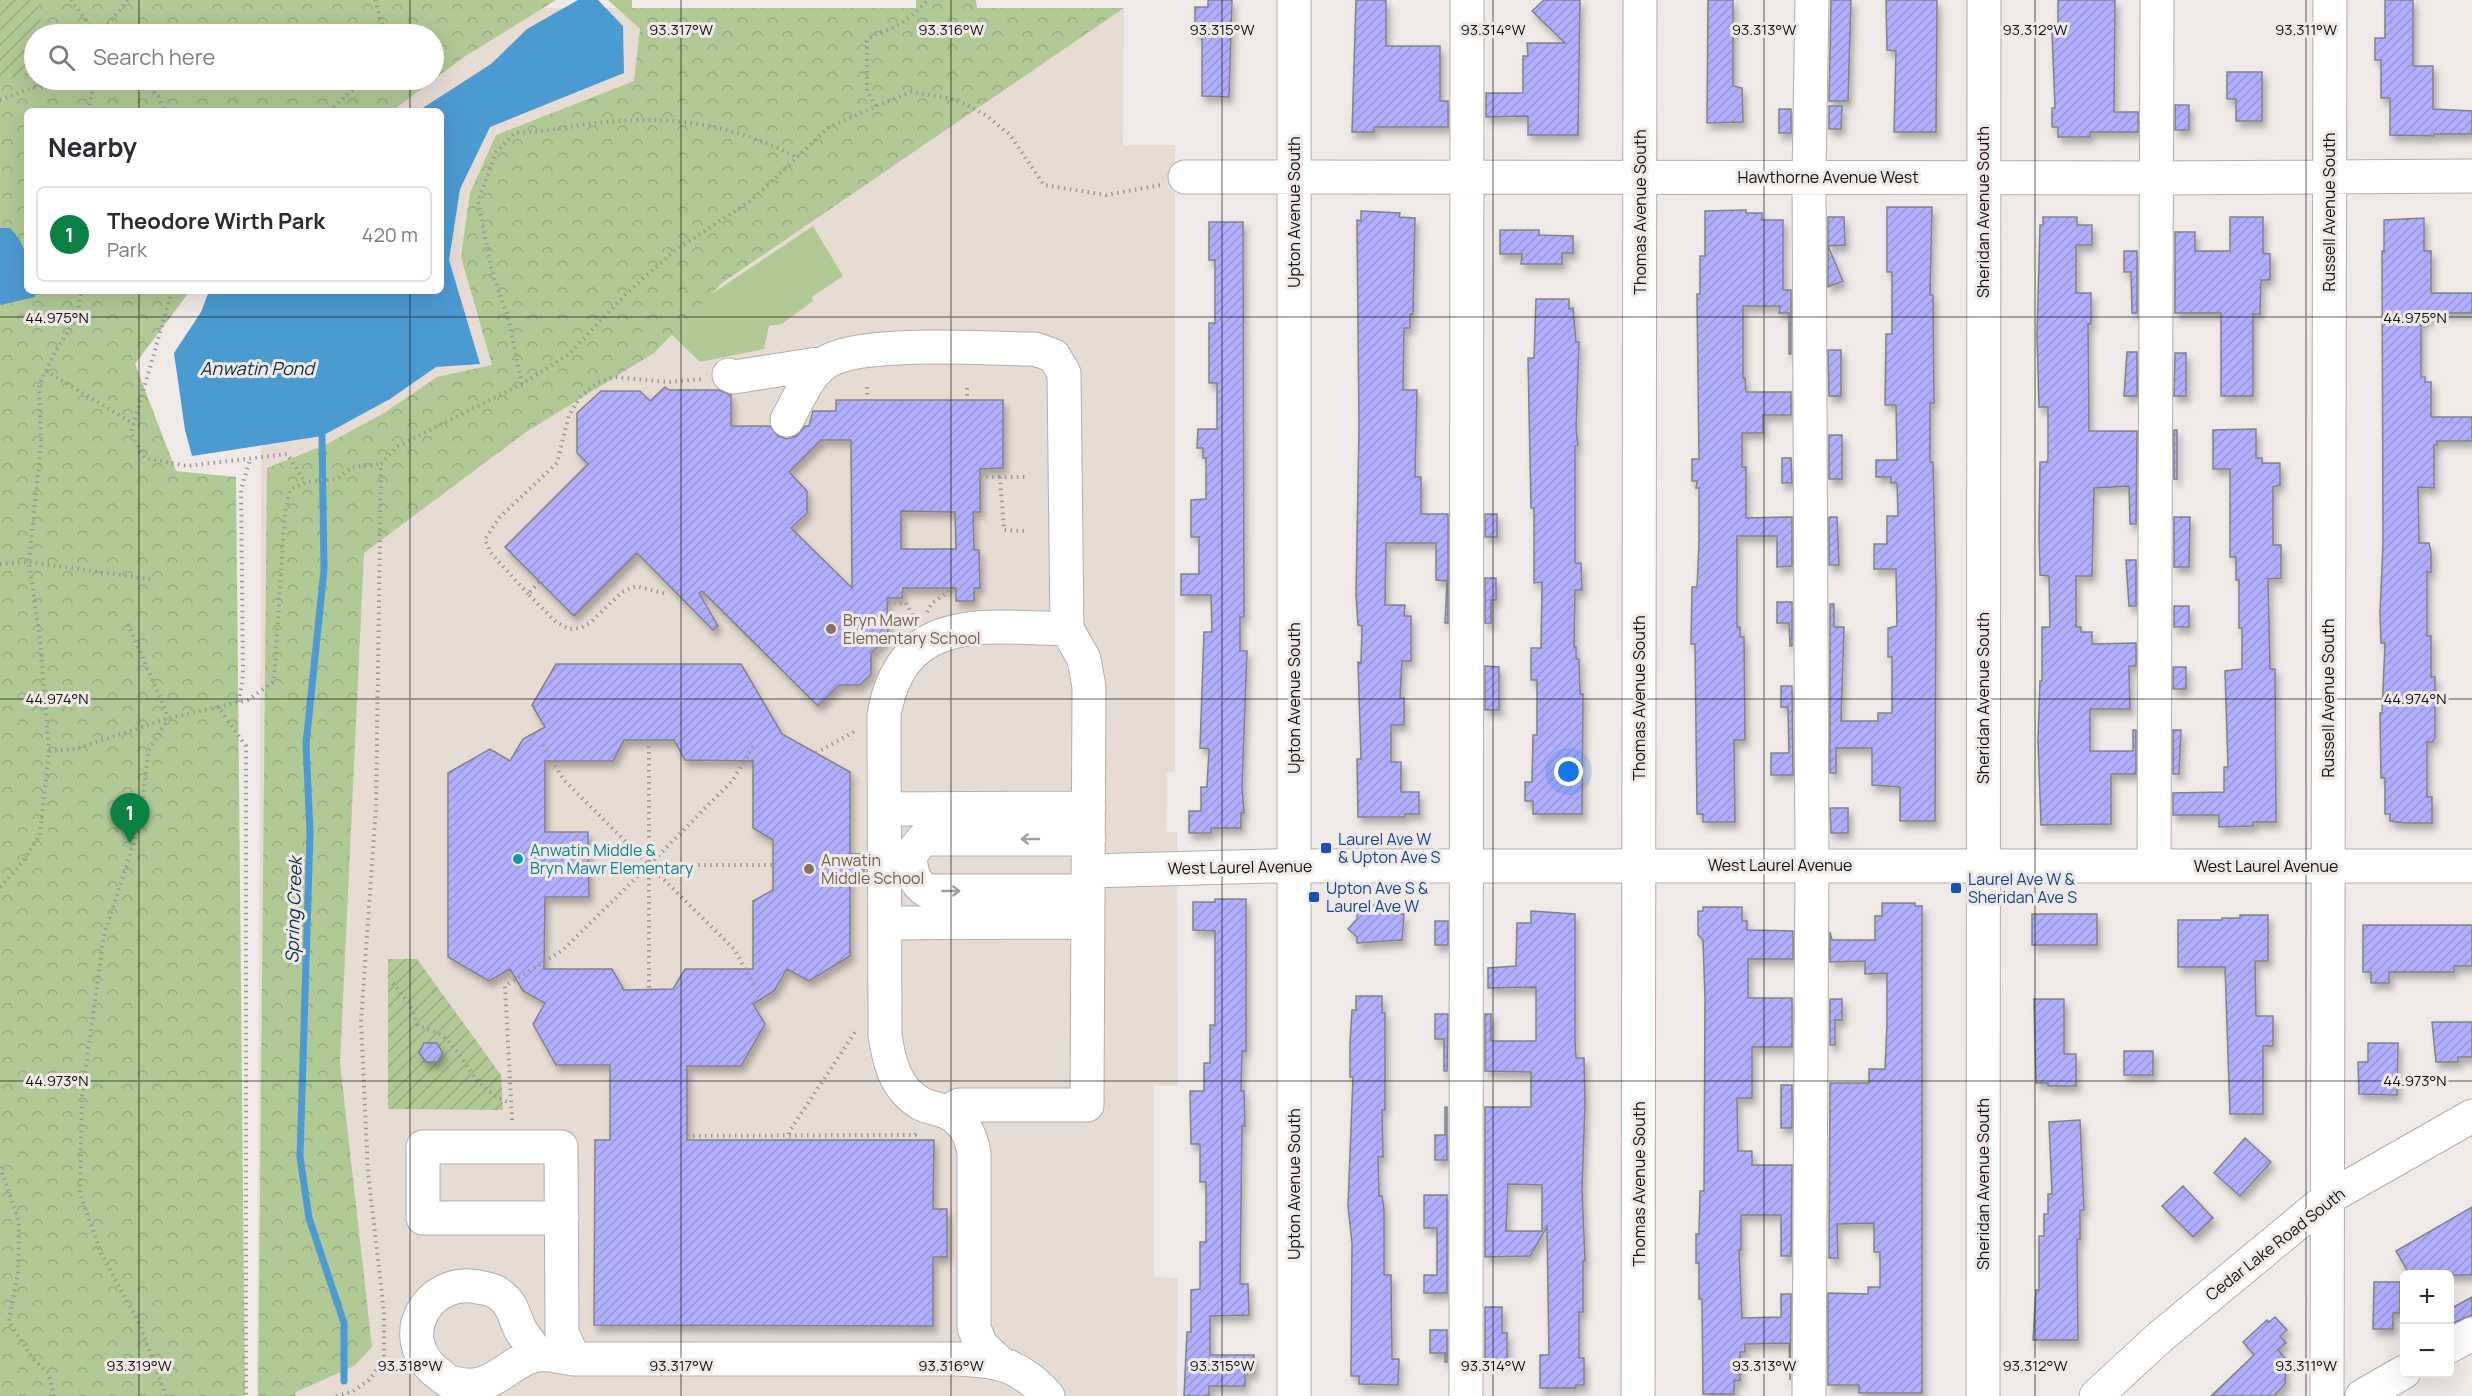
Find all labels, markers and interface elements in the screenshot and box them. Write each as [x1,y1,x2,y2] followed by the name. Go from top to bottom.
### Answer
[649,19,713,40] text: 93.317°W
[918,19,984,40] text: 93.316°W
[1190,19,1255,40] text: 93.315°W
[1460,19,1526,40] text: 93.314°W
[1732,19,1796,40] text: 93.313°W
[2003,19,2067,40] text: 93.312°W
[2275,19,2337,40] text: 93.311°W
[24,24,444,90] search box
[45,41,78,74] icon: search
[93,42,215,72] text: Search here
[1972,126,1994,298] street label: Sheridan Avenue South
[48,129,137,165] text: Nearby
[1629,129,1651,295] street label: Thomas Avenue South
[2318,132,2340,292] street label: Russell Avenue South
[1283,136,1305,288] street label: Upton Avenue South
[1737,166,1919,188] street label: Hawthorne Avenue West
[107,206,325,236] text: Theodore Wirth Park
[65,221,74,248] text: 1
[362,221,418,248] text: 420 m
[107,236,147,263] text: Park
[25,307,89,328] text: 44.975°N
[2383,307,2447,328] text: 44.975°N
[200,356,316,380] water label: Anwatin Pond
[843,609,981,649] place label: Bryn Mawr Elementary School
[1972,612,1994,784] street label: Sheridan Avenue South
[1628,615,1650,781] street label: Thomas Avenue South
[2317,618,2339,778] street label: Russell Avenue South
[824,622,838,636] marker: Bryn Mawr Elementary School
[1283,622,1305,774] street label: Upton Avenue South
[25,688,89,709] text: 44.974°N
[2383,688,2447,709] text: 44.974°N
[1554,757,1583,786] your location
[110,794,150,843] pin: 1
[1338,828,1440,868] place label: Laurel Ave W & Upton Ave S
[1021,833,1041,845] one-way arrow
[530,839,694,879] place label: Anwatin Middle & Bryn Mawr Elementary
[1319,841,1333,855] marker: Laurel Ave W & Upton Ave S
[821,849,924,889] place label: Anwatin Middle School
[511,852,525,866] marker: Anwatin Middle & Bryn Mawr Elementary
[279,853,307,964] water label: Spring Creek
[1708,854,1852,876] street label: West Laurel Avenue
[1168,855,1312,879] street label: West Laurel Avenue
[2194,855,2338,877] street label: West Laurel Avenue
[802,862,816,876] marker: Anwatin Middle School
[1968,868,2077,908] place label: Laurel Ave W & Sheridan Ave S
[1326,877,1429,917] place label: Upton Ave S & Laurel Ave W
[1949,881,1963,895] marker: Laurel Ave W & Sheridan Ave S
[940,885,960,897] one-way arrow
[1307,890,1321,904] marker: Upton Ave S & Laurel Ave W
[25,1070,89,1091] text: 44.973°N
[2383,1070,2447,1091] text: 44.973°N
[1972,1098,1994,1270] street label: Sheridan Avenue South
[1628,1101,1650,1267] street label: Thomas Avenue South
[1283,1108,1305,1260] street label: Upton Avenue South
[2201,1183,2349,1305] street label: Cedar Lake Road South
[2400,1270,2454,1378] map controls
[2400,1270,2454,1324] button: +
[2400,1324,2454,1378] button: −
[106,1355,172,1376] text: 93.319°W
[377,1355,443,1376] text: 93.318°W
[649,1355,713,1376] text: 93.317°W
[918,1355,984,1376] text: 93.316°W
[1190,1355,1255,1376] text: 93.315°W
[1460,1355,1526,1376] text: 93.314°W
[1732,1355,1796,1376] text: 93.313°W
[2003,1355,2067,1376] text: 93.312°W
[2275,1355,2337,1376] text: 93.311°W

